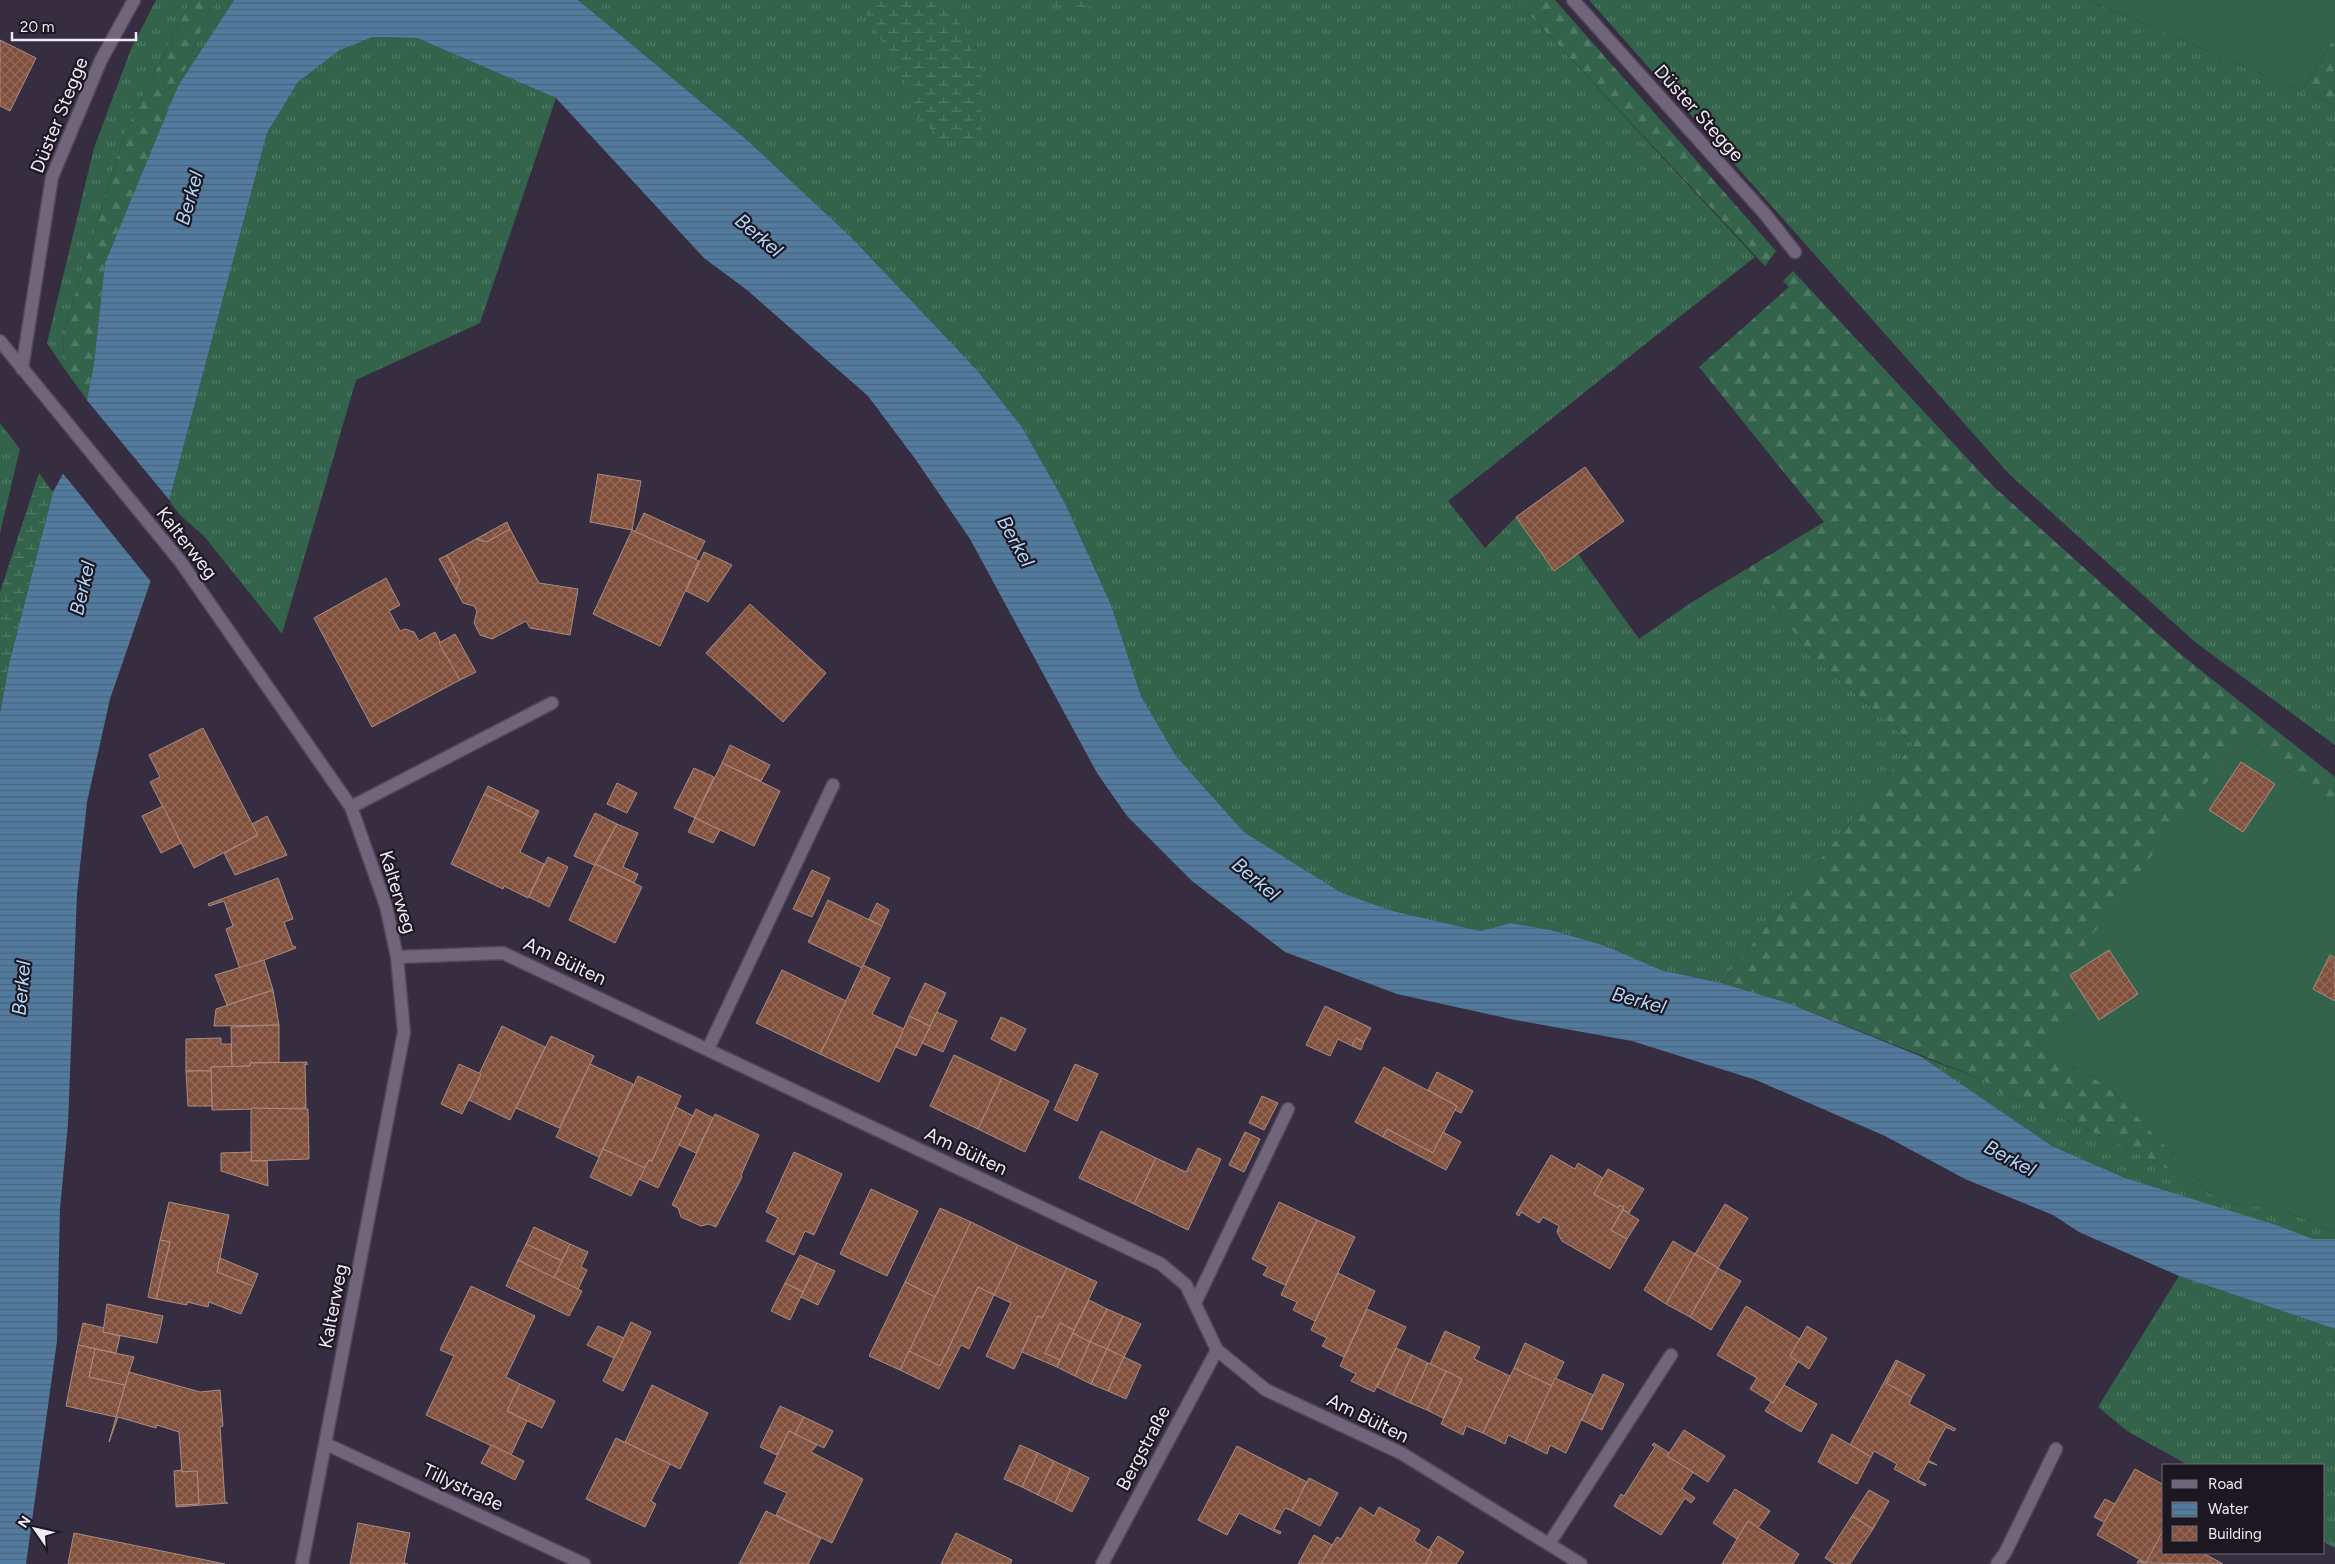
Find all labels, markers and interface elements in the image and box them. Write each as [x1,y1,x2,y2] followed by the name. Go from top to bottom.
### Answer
[12,10,136,42] scale bar
[20,18,54,36] text: 20 m
[25,54,93,176] street label: Düster Stegge
[1649,60,1749,166] street label: Düster Stegge
[170,168,208,228] water label: Berkel
[730,208,788,262] water label: Berkel
[152,502,222,584] street label: Kalterweg
[992,511,1040,571] water label: Berkel
[64,558,100,617] water label: Berkel
[375,848,421,936] street label: Kalterweg
[1227,852,1285,906] water label: Berkel
[520,932,610,990] street label: Am Bülten
[7,959,35,1016] water label: Berkel
[1609,981,1669,1019] water label: Berkel
[921,1122,1011,1180] street label: Am Bülten
[1980,1135,2040,1182] water label: Berkel
[314,1262,352,1350] street label: Kalterweg
[1323,1388,1413,1448] street label: Am Bülten
[1111,1402,1175,1494] street label: Bergstraße
[419,1458,507,1516] street label: Tillystraße
[2162,1464,2325,1554] legend
[2208,1475,2243,1493] text: Road
[2208,1500,2248,1518] text: Water
[10,1504,60,1554] north arrow
[15,1513,35,1531] text: N
[2208,1525,2262,1543] text: Building

